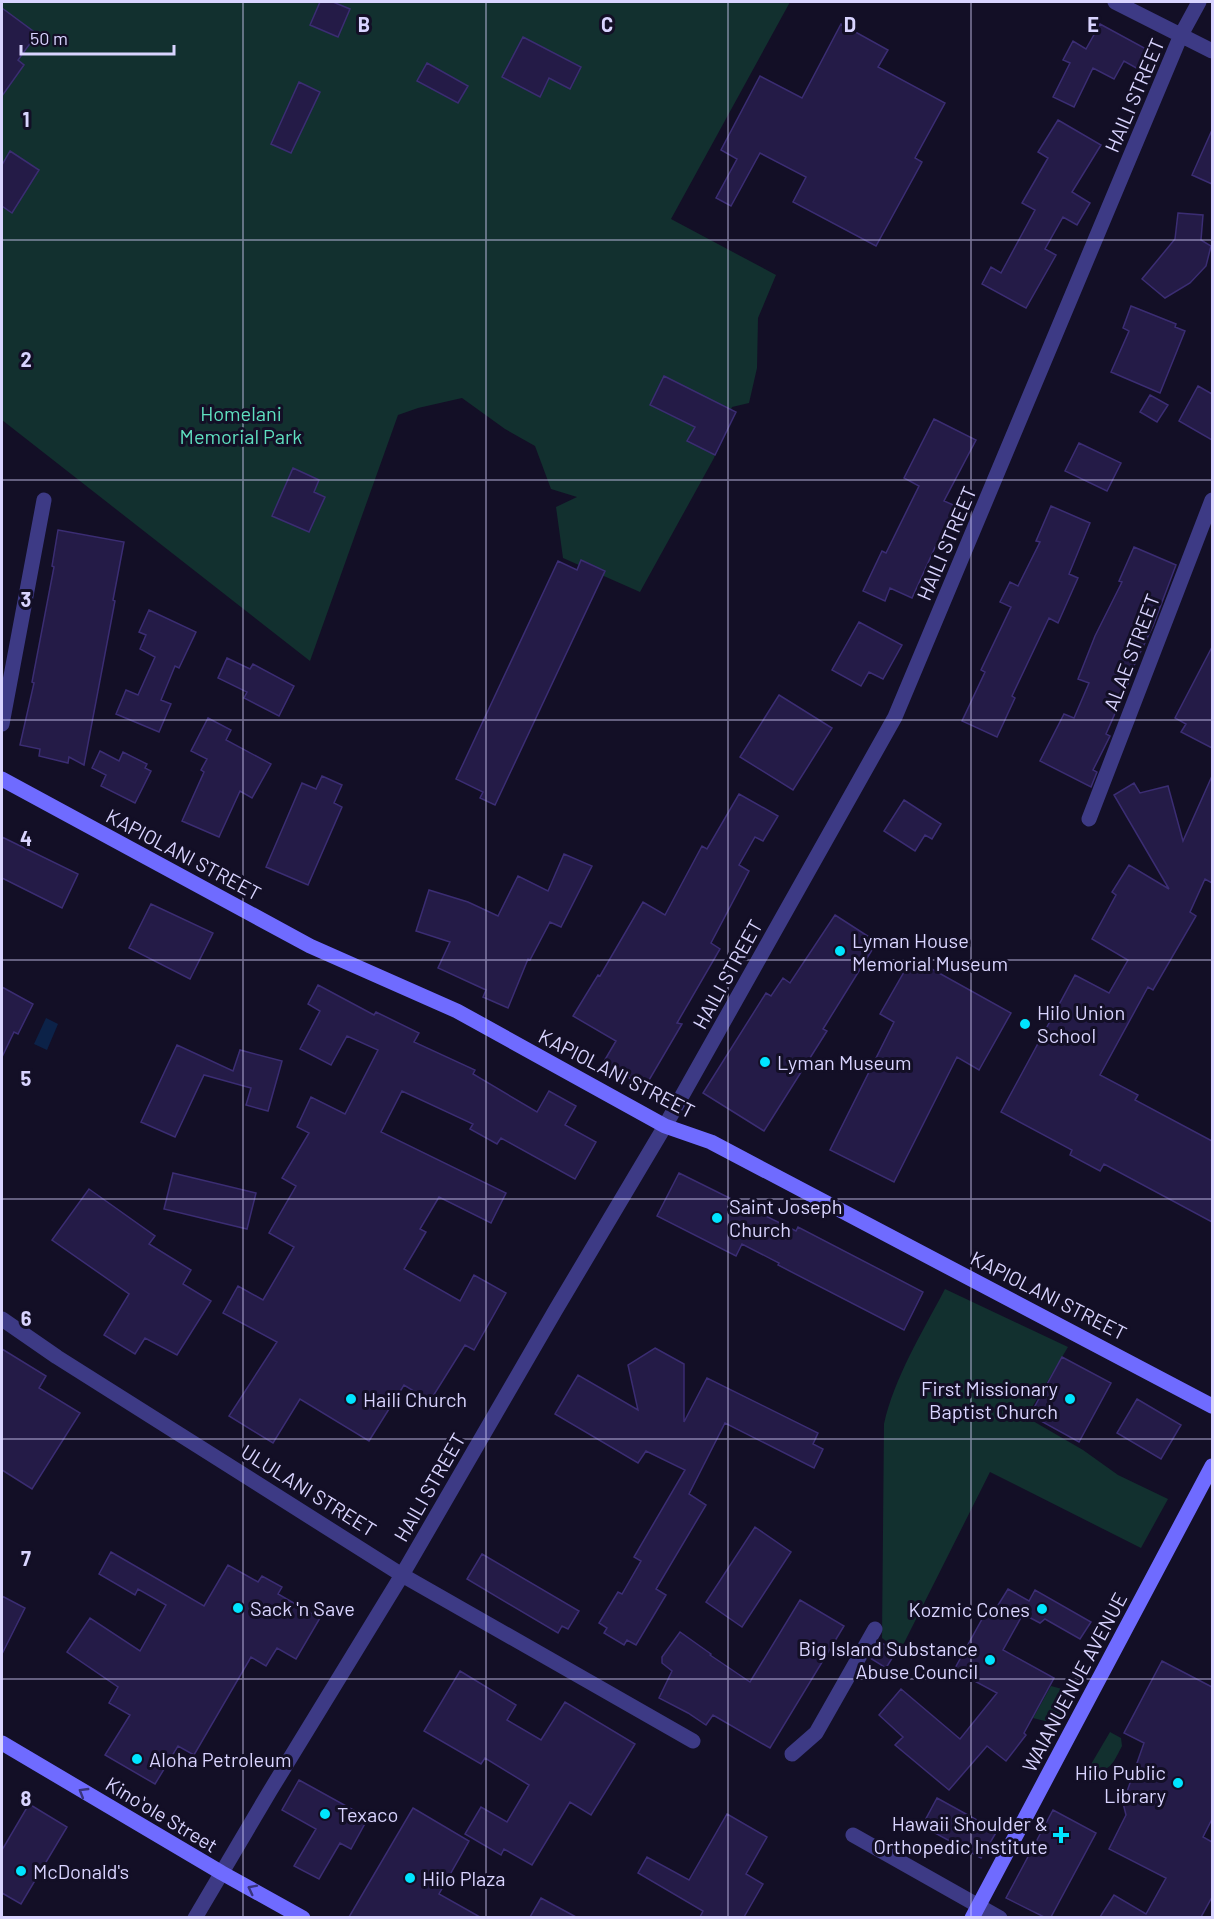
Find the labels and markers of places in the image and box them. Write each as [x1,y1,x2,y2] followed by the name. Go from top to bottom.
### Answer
[852,928,1008,975] place label: Lyman House Memorial Museum
[833,944,847,958] marker: Lyman House Memorial Museum
[1037,1000,1125,1047] place label: Hilo Union School
[1018,1017,1032,1031] marker: Hilo Union School
[777,1050,911,1074] place label: Lyman Museum
[758,1055,772,1069] marker: Lyman Museum
[729,1194,843,1241] place label: Saint Joseph Church
[710,1211,724,1225] marker: Saint Joseph Church
[921,1376,1058,1423] place label: First Missionary Baptist Church
[363,1387,467,1411] place label: Haili Church
[344,1392,358,1406] marker: Haili Church
[1063,1392,1077,1406] marker: First Missionary Baptist Church
[250,1596,355,1620] place label: Sack 'n Save
[908,1597,1030,1621] place label: Kozmic Cones
[231,1601,245,1615] marker: Sack 'n Save
[1035,1602,1049,1616] marker: Kozmic Cones
[798,1636,978,1683] place label: Big Island Substance Abuse Council
[983,1653,997,1667] marker: Big Island Substance Abuse Council
[149,1747,292,1771] place label: Aloha Petroleum
[130,1752,144,1766] marker: Aloha Petroleum
[1075,1760,1166,1807] place label: Hilo Public Library
[1171,1776,1185,1790] marker: Hilo Public Library
[337,1802,398,1826] place label: Texaco
[318,1807,332,1821] marker: Texaco
[874,1811,1048,1858] place label: Hawaii Shoulder & Orthopedic Institute
[1052,1826,1070,1844] marker: Hawaii Shoulder & Orthopedic Institute
[33,1859,129,1883] place label: McDonald's
[14,1864,28,1878] marker: McDonald's
[422,1866,505,1890] place label: Hilo Plaza
[403,1871,417,1885] marker: Hilo Plaza

